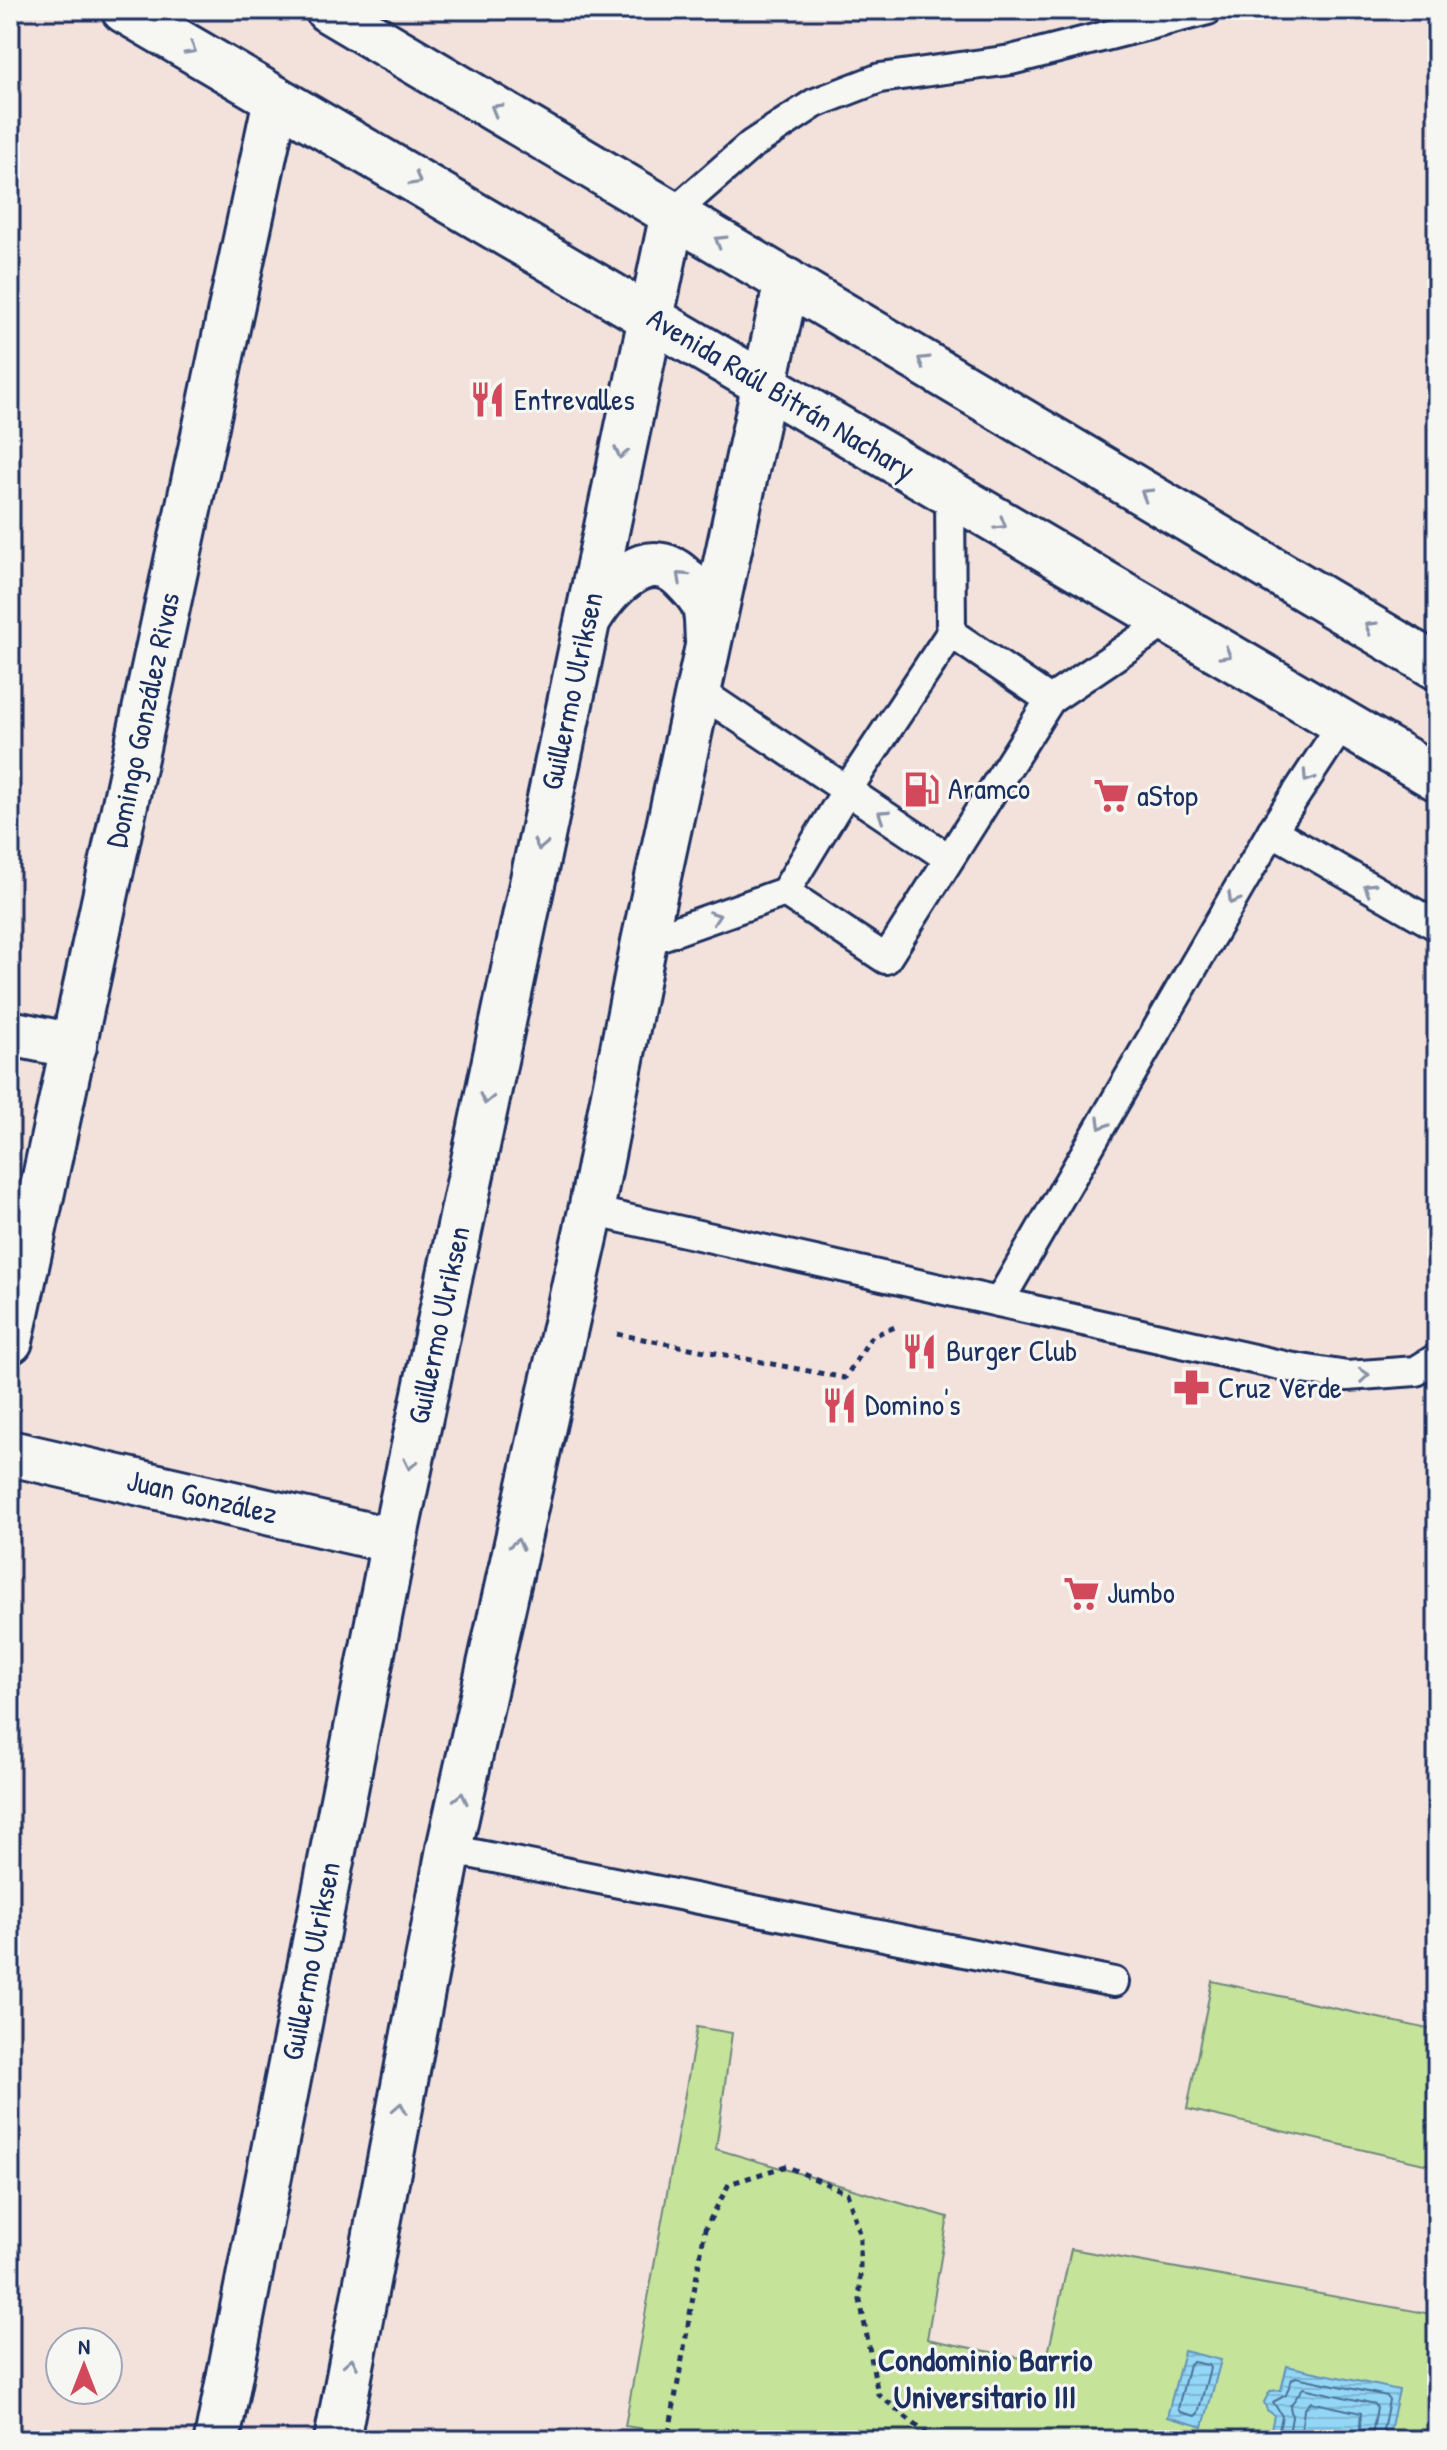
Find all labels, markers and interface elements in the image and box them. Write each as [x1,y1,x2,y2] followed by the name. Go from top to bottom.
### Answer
[182,39,197,55] one-way arrow
[490,103,505,119] one-way arrow
[407,170,422,186] one-way arrow
[714,235,729,251] one-way arrow
[640,297,923,489] street label: Avenida Raúl Bitrán Nachary
[917,356,932,371] one-way arrow
[514,379,635,419] place label: Entrevalles
[469,381,507,419] restaurant icon: Entrevalles
[614,447,631,460] one-way arrow
[1140,488,1155,504] one-way arrow
[992,514,1007,530] one-way arrow
[677,572,691,587] one-way arrow
[531,588,611,793] street label: Guillermo Ulriksen
[96,589,189,851] street label: Domingo González Rivas
[1364,621,1379,637] one-way arrow
[1217,644,1232,660] one-way arrow
[948,768,1030,808] place label: Aramco
[1302,768,1317,783] one-way arrow
[903,770,941,808] fuel station icon: Aramco
[1137,775,1198,815] place label: aStop
[1092,777,1130,815] supermarket icon: aStop
[878,809,892,824] one-way arrow
[532,838,549,852] one-way arrow
[1363,883,1378,898] one-way arrow
[1227,890,1243,905] one-way arrow
[707,910,721,926] one-way arrow
[479,1093,496,1106] one-way arrow
[1096,1115,1112,1129] one-way arrow
[398,1222,478,1427] street label: Guillermo Ulriksen
[946,1330,1077,1370] place label: Burger Club
[901,1332,939,1370] restaurant icon: Burger Club
[1218,1367,1342,1407] place label: Cruz Verde
[1358,1367,1371,1384] one-way arrow
[1173,1369,1211,1407] pharmacy icon: Cruz Verde
[865,1384,961,1424] place label: Domino's
[820,1386,858,1424] restaurant icon: Domino's
[402,1456,419,1470] one-way arrow
[123,1459,281,1533] street label: Juan González
[508,1537,525,1551] one-way arrow
[1107,1572,1175,1612] place label: Jumbo
[1062,1574,1100,1612] supermarket icon: Jumbo
[452,1792,469,1805] one-way arrow
[271,1858,349,2063] street label: Guillermo Ulriksen
[391,2102,408,2115] one-way arrow
[44,2326,124,2406] north arrow
[78,2331,90,2361] text: N
[878,2338,1092,2418] district label: Condominio Barrio Universitario III
[342,2357,359,2370] one-way arrow

